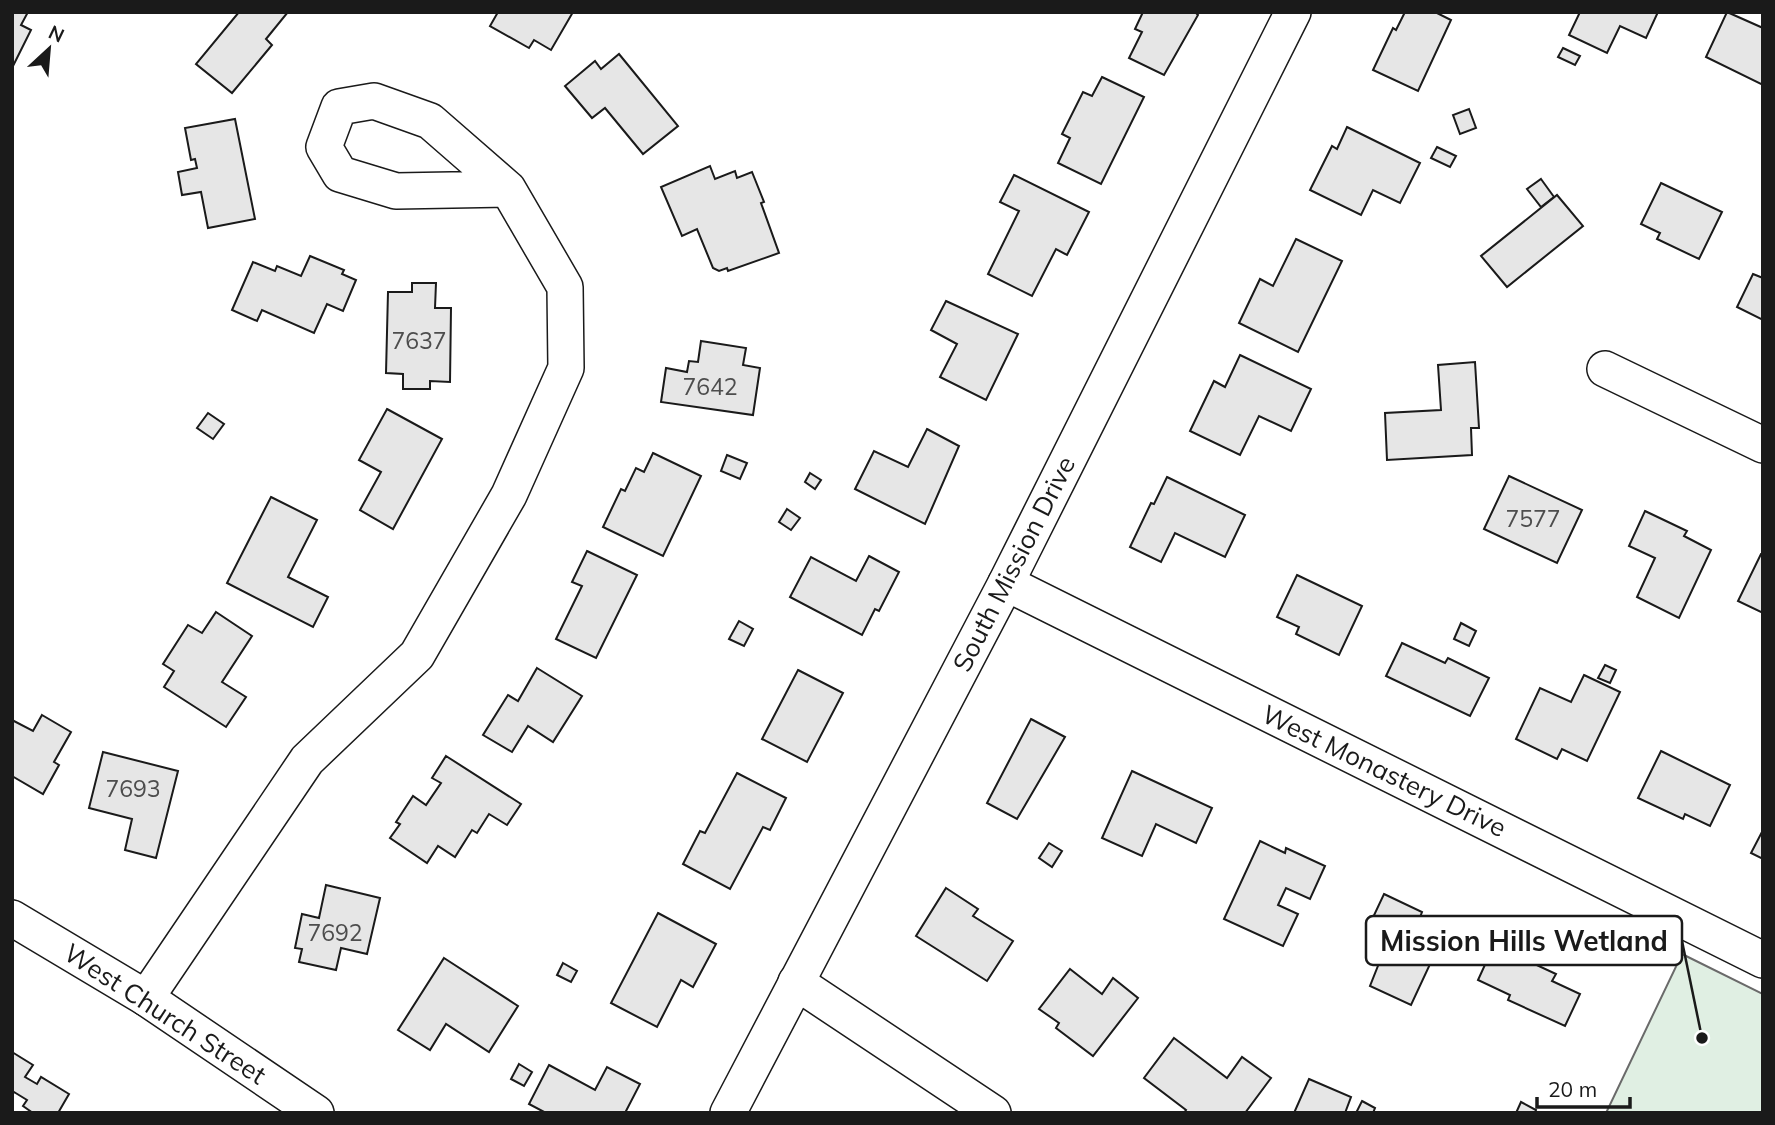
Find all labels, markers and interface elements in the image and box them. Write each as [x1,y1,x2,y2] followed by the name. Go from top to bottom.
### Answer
[14,14,84,84] north arrow
[45,20,68,48] text: N
[391,326,447,355] house number: 7637
[682,372,738,401] house number: 7642
[945,451,1082,677] street label: South Mission Drive
[1505,504,1561,533] house number: 7577
[1257,697,1512,844] street label: West Monastery Drive
[105,774,161,803] house number: 7693
[1366,916,1682,965] callout: Mission Hills Wetland
[307,918,363,947] house number: 7692
[1380,923,1668,958] text: Mission Hills Wetland
[58,936,272,1091] street label: West Church Street
[1537,1066,1630,1110] scale bar
[1548,1076,1597,1102] text: 20 m

